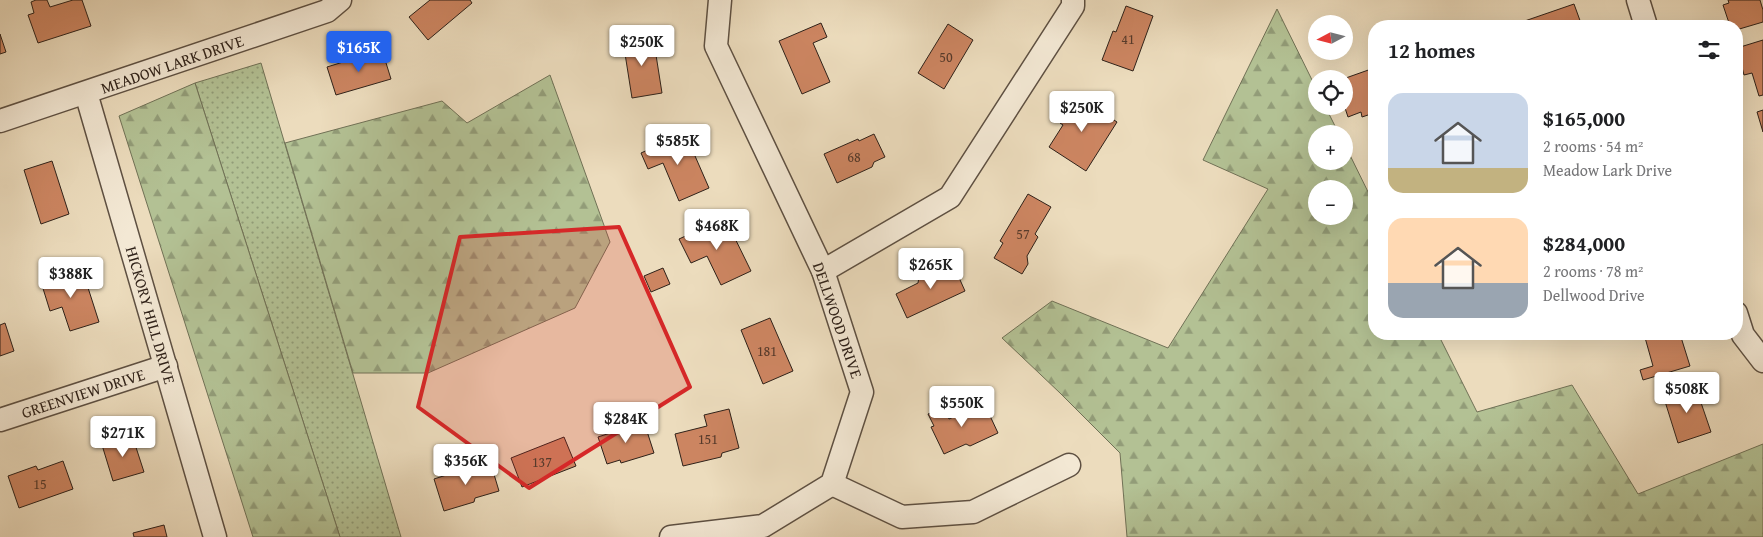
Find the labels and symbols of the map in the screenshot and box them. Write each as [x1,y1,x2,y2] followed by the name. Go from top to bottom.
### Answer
[1308,15,1352,60] north arrow
[607,24,677,67] pin: $250K
[97,28,247,100] street label: MEADOW LARK DRIVE
[1121,29,1135,49] house number: 41
[324,30,394,73] pin: $165K
[939,47,953,67] house number: 50
[1047,90,1117,133] pin: $250K
[643,124,713,166] pin: $585K
[847,147,861,167] house number: 68
[682,208,752,251] pin: $468K
[1016,224,1030,244] house number: 57
[120,243,182,387] street label: HICKORY HILL DRIVE
[896,248,966,290] pin: $265K
[36,256,106,299] pin: $388K
[807,259,869,381] street label: DELLWOOD DRIVE
[757,341,777,361] house number: 181
[18,362,148,424] street label: GREENVIEW DRIVE
[1652,372,1722,414] pin: $508K
[927,386,997,428] pin: $550K
[591,402,661,444] pin: $284K
[88,416,158,458] pin: $271K
[698,429,718,449] house number: 151
[431,444,501,486] pin: $356K
[532,452,552,472] house number: 137
[33,474,47,494] house number: 15

